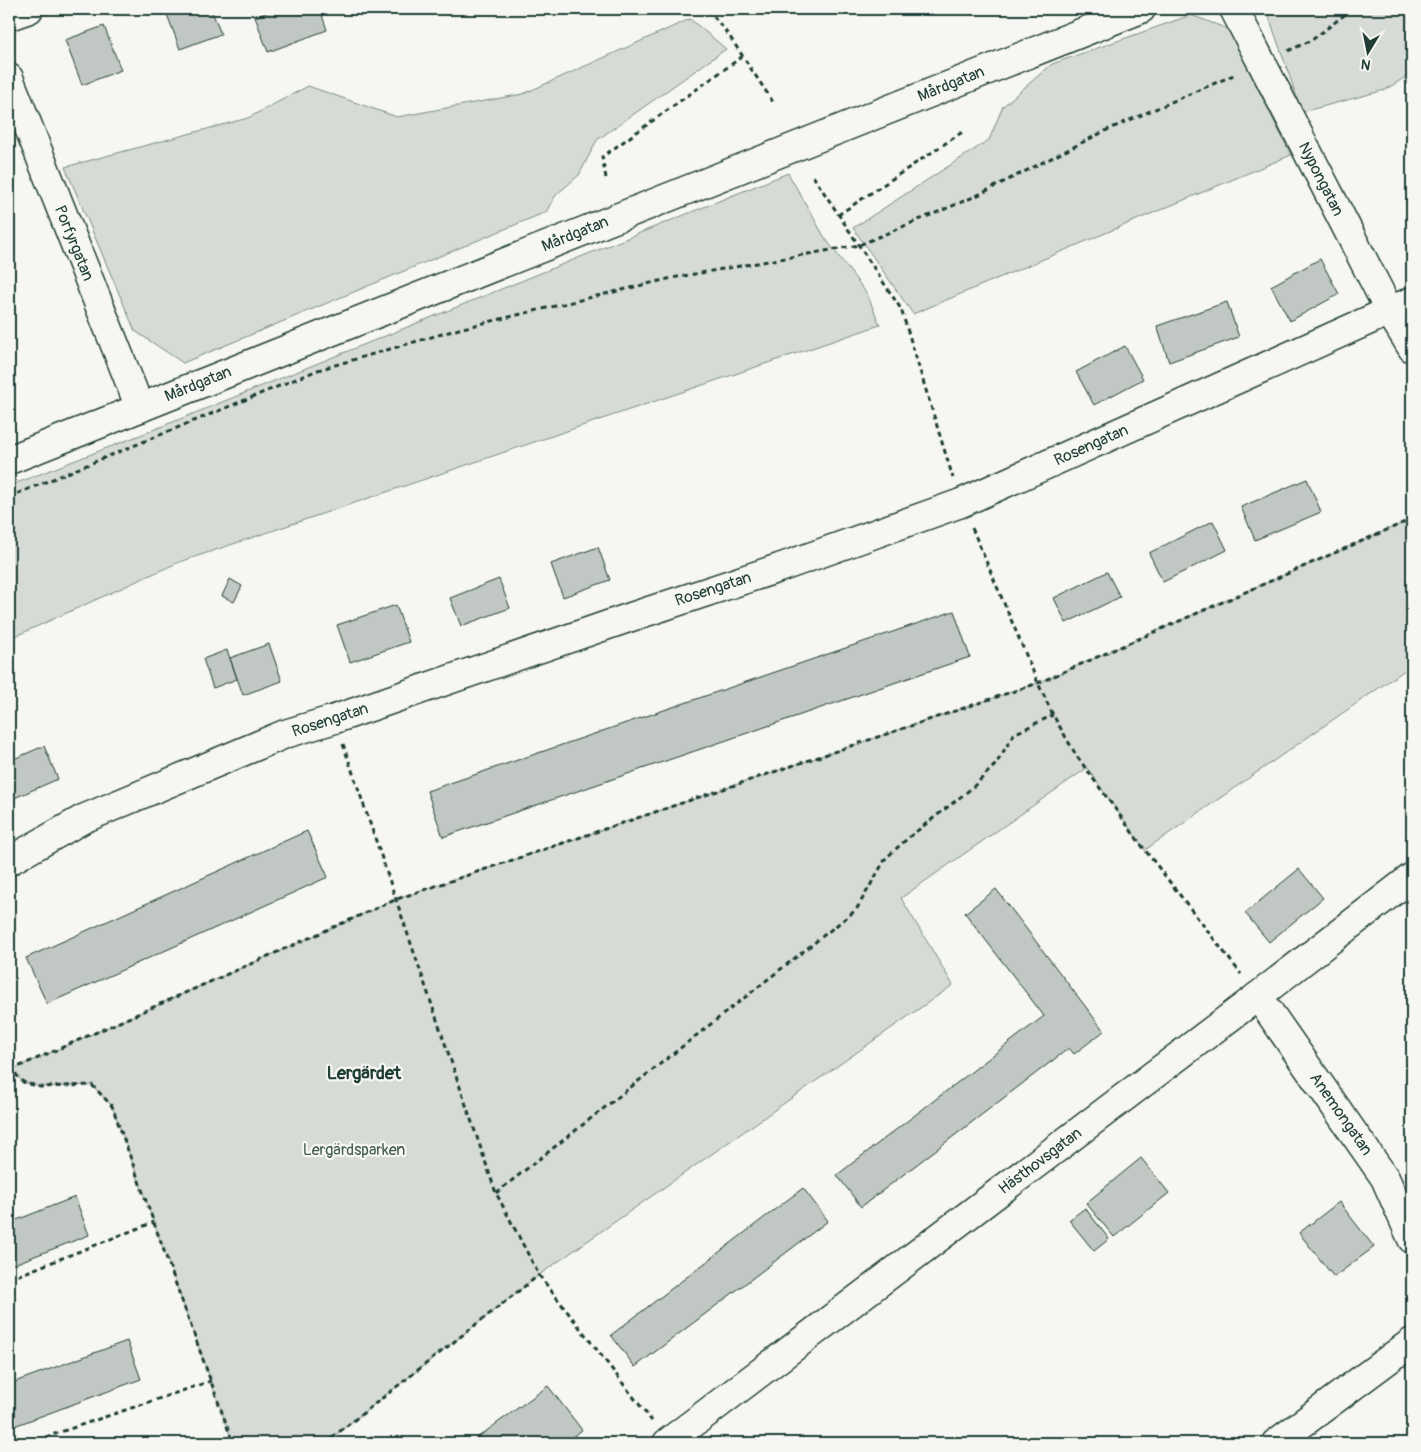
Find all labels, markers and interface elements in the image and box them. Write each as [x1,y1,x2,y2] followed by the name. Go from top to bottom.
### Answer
[1344,28,1394,78] north arrow
[1360,55,1372,74] text: N
[915,62,987,106] street label: Mårdgatan
[1294,139,1348,219] street label: Nypongatan
[50,202,98,284] street label: Porfyrgatan
[539,212,611,256] street label: Mårdgatan
[162,362,234,406] street label: Mårdgatan
[1051,420,1131,470] street label: Rosengatan
[672,567,754,611] street label: Rosengatan
[289,698,371,742] street label: Rosengatan
[327,1062,402,1085] district label: Lergärdet
[1305,1069,1377,1159] street label: Anemongatan
[994,1123,1086,1199] street label: Hästhovsgatan
[303,1140,405,1160] park label: Lergärdsparken

